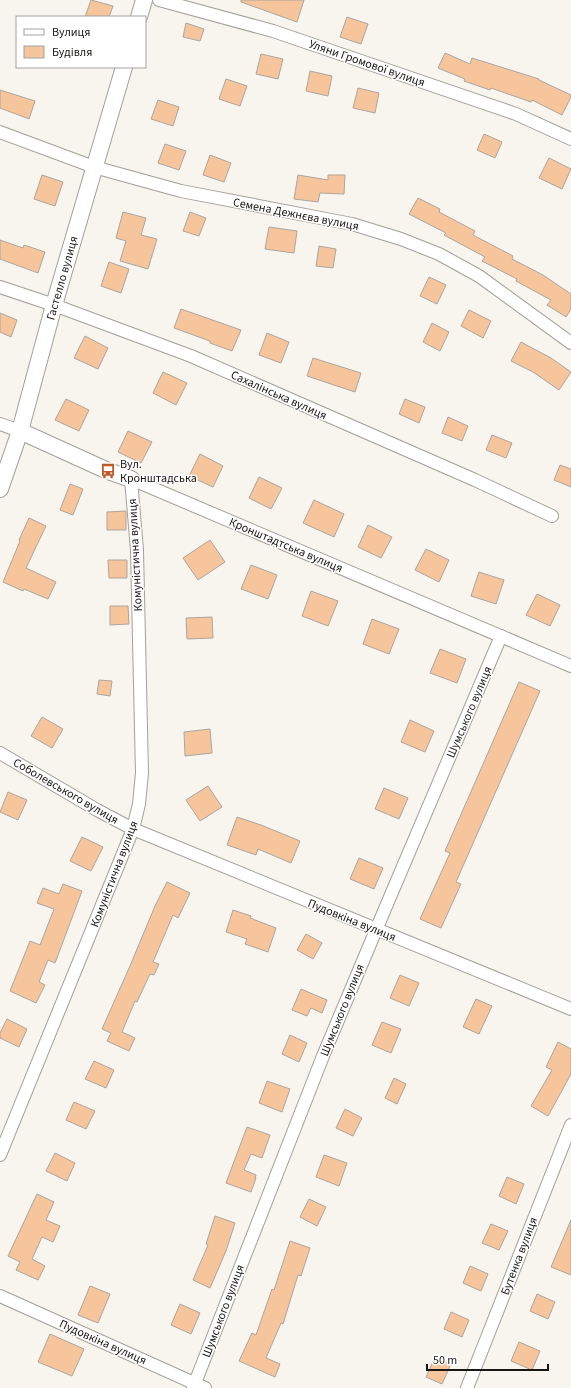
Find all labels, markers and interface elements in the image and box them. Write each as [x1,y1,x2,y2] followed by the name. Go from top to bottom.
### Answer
[16,16,146,68] legend
[52,24,90,41] text: Вулиця
[307,36,427,91] street label: Уляни Громової вулиця
[52,44,92,61] text: Будівля
[232,194,360,235] street label: Семена Дежнєва вулиця
[42,234,83,322] street label: Гастелло вулиця
[228,367,330,424] street label: Сахалінська вулиця
[120,456,197,487] place label: Вул. Кронштадська
[99,462,117,480] bus stop icon: Вул. Кронштадська
[124,498,147,612] street label: Комуністична вулиця
[226,514,345,577] street label: Кронштадтська вулиця
[442,664,496,761] street label: Шумського вулиця
[10,754,122,829] street label: Соболевського вулиця
[86,818,143,930] street label: Комуністична вулиця
[305,895,399,946] street label: Пудовкіна вулиця
[316,961,369,1059] street label: Шумського вулиця
[497,1215,542,1298] street label: Бутенка вулиця
[198,1262,249,1360] street label: Шумського вулиця
[56,1316,149,1369] street label: Пудовкіна вулиця
[427,1346,548,1372] scale bar
[433,1352,457,1369] text: 50 m

